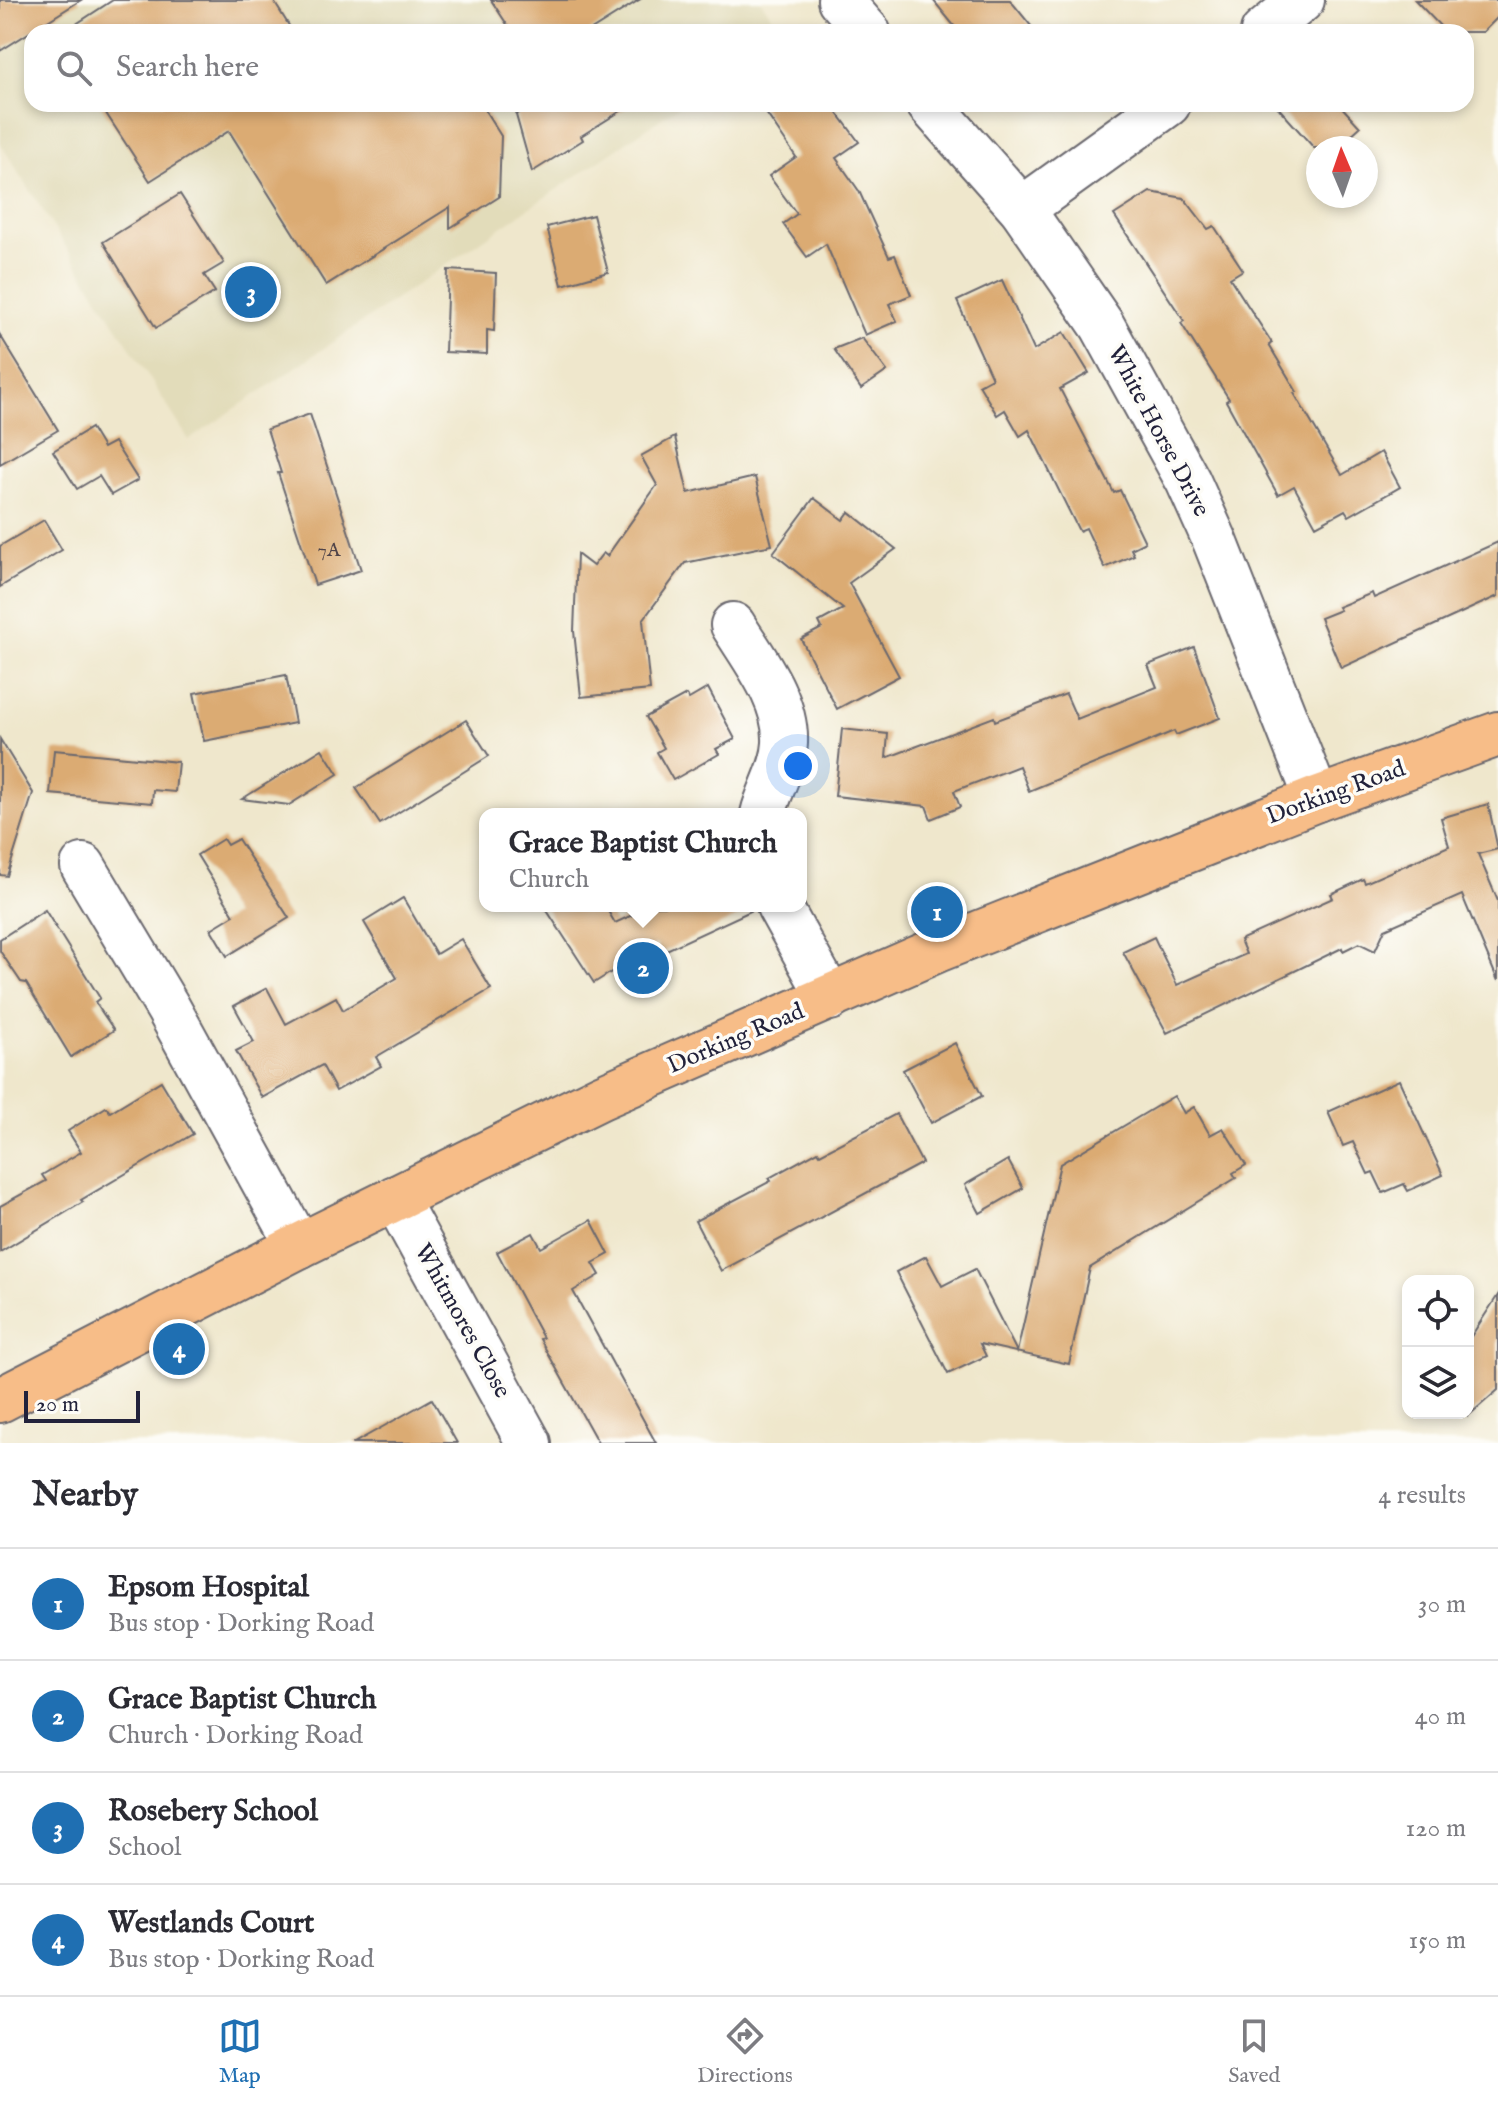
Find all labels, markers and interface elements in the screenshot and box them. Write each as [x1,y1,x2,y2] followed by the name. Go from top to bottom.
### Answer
[24,24,1474,112] search box
[52,46,96,90] icon: search
[116,49,259,87] text: Search here
[1306,136,1378,208] north arrow
[225,262,277,322] pin: 3
[1100,340,1216,522] street label: White Horse Drive
[318,538,341,563] house number: 7A
[778,746,818,786] your location
[1262,753,1410,832] street label: Dorking Road
[479,808,807,912] popup
[509,825,777,863] text: Grace Baptist Church
[509,863,589,896] text: Church
[911,882,963,942] pin: 1
[617,938,669,998] pin: 2
[663,996,809,1082] street label: Dorking Road
[407,1238,517,1404] street label: Whitmores Close
[1402,1275,1474,1419] map controls
[1402,1275,1474,1347] button: locate
[153,1319,205,1379] pin: 4
[1402,1347,1474,1419] button: layers
[24,1387,140,1423] scale bar
[36,1391,79,1419] text: 20 m
[32,1474,138,1517] text: Nearby
[1378,1479,1466,1512] text: 4 results
[108,1569,309,1607] text: Epsom Hospital
[53,1588,63,1621] text: 1
[1418,1588,1466,1621] text: 30 m
[108,1607,374,1640] text: Bus stop · Dorking Road
[108,1681,376,1719] text: Grace Baptist Church
[52,1700,64,1733] text: 2
[1415,1700,1466,1733] text: 40 m
[108,1719,363,1752] text: Church · Dorking Road
[108,1793,318,1831] text: Rosebery School
[53,1812,63,1845] text: 3
[1406,1812,1466,1845] text: 120 m
[108,1831,181,1864] text: School
[108,1905,314,1943] text: Westlands Court
[52,1924,64,1957] text: 4
[1408,1924,1466,1957] text: 150 m
[108,1943,374,1976] text: Bus stop · Dorking Road
[218,2014,262,2090] tab: Map
[697,2014,793,2090] tab: Directions
[1228,2014,1280,2090] tab: Saved

